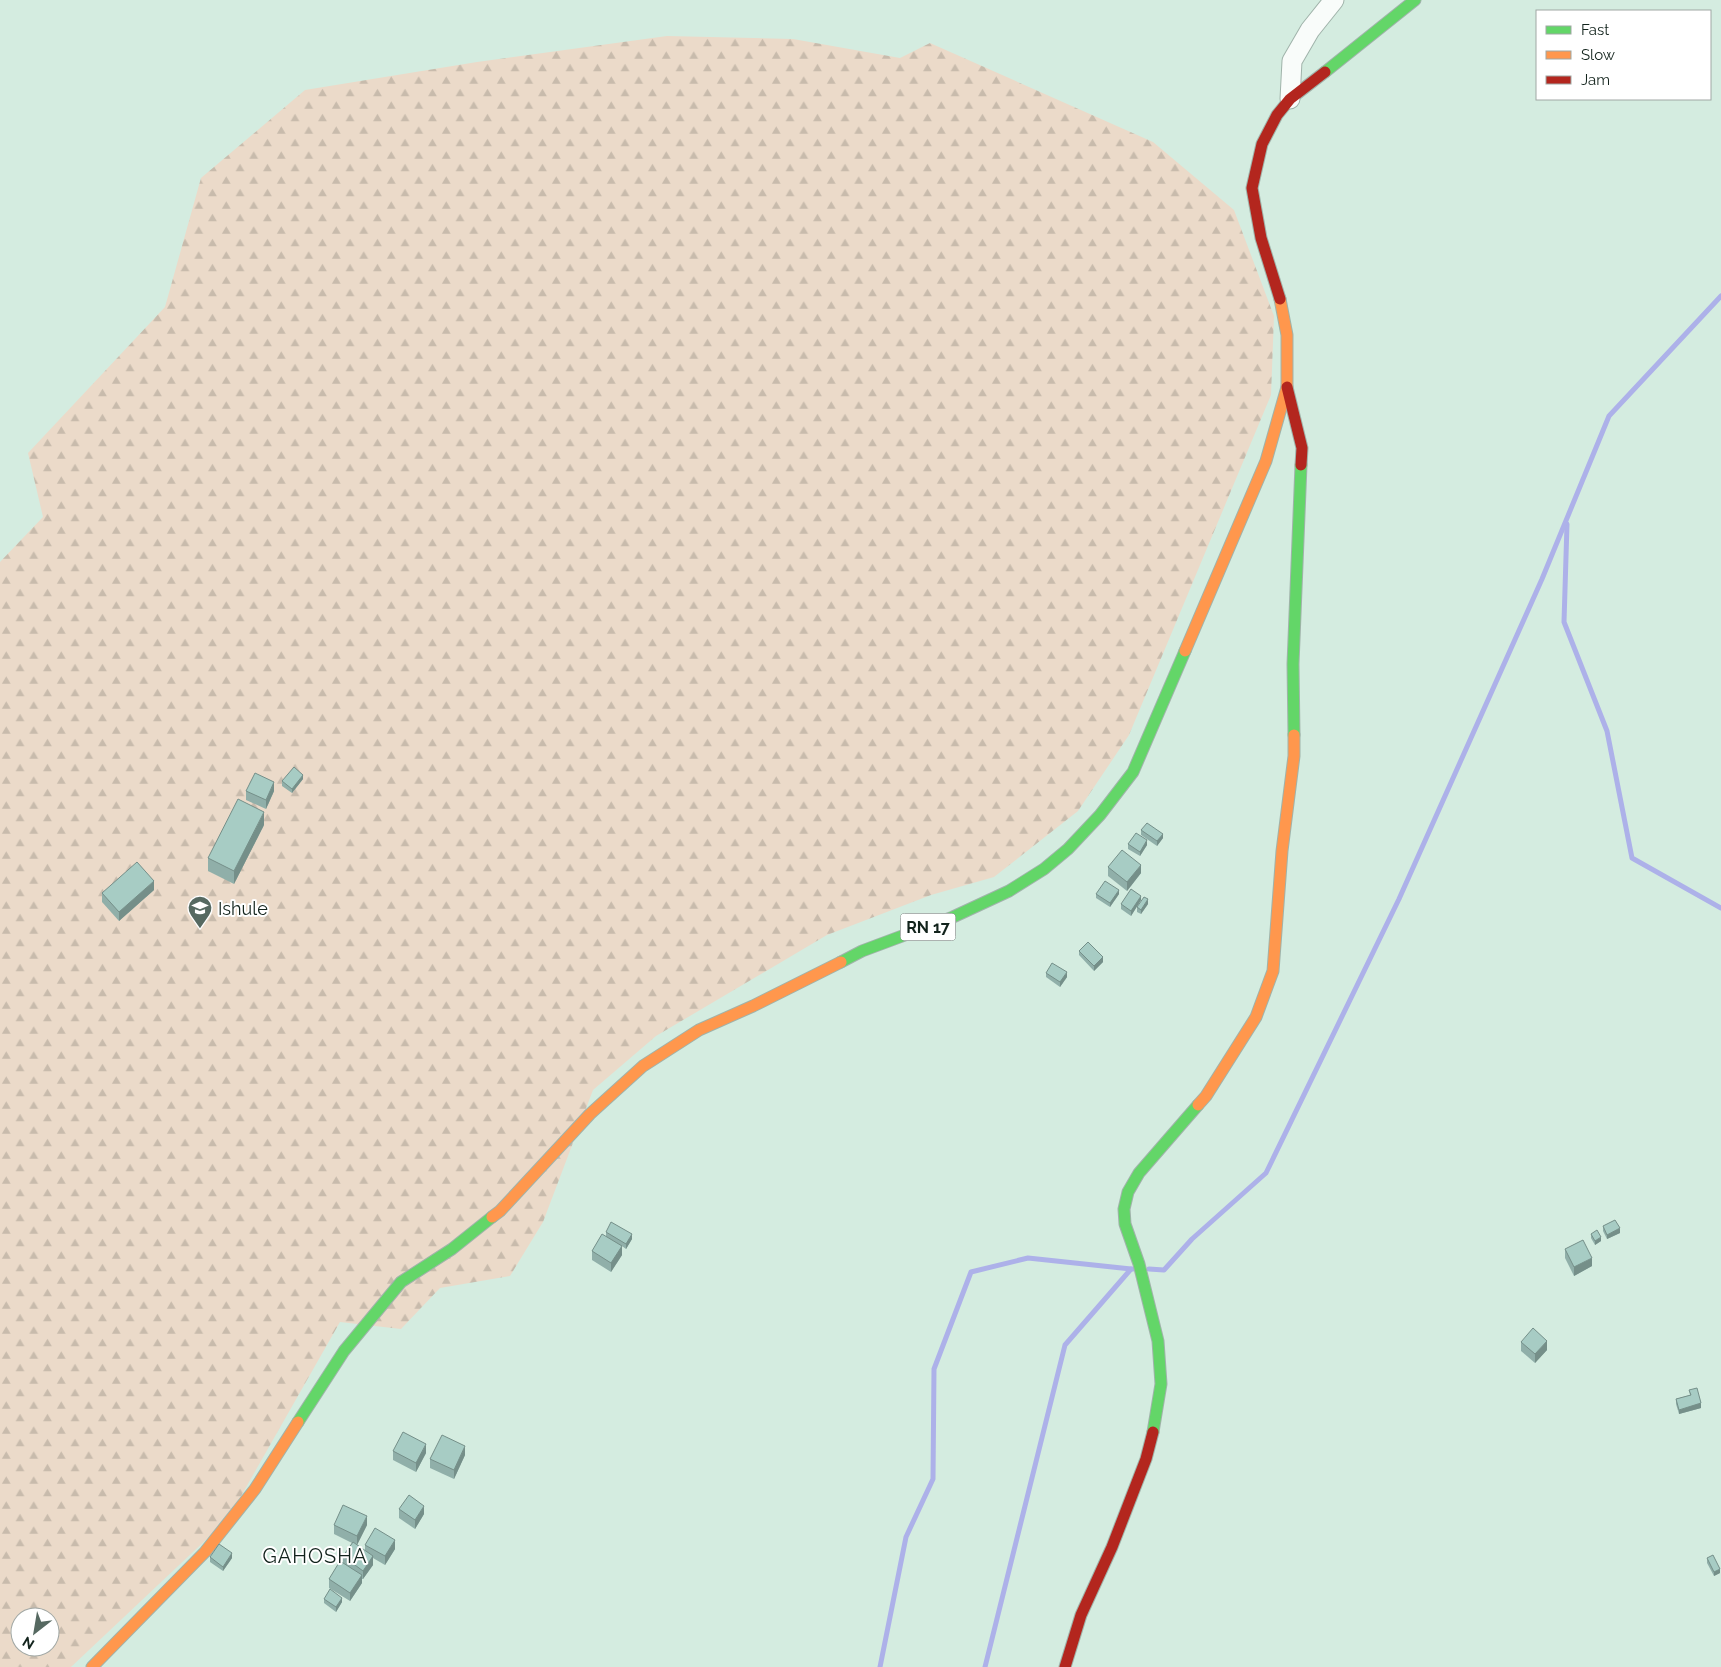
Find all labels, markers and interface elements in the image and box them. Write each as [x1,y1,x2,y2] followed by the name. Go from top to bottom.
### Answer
[1536,10,1711,100] legend
[1581,21,1609,39] text: Fast
[1581,46,1615,64] text: Slow
[1581,71,1610,89] text: Jam
[187,895,213,929] school or university icon: Ishule
[218,898,268,919] place label: Ishule
[900,914,956,940] road number: RN 17
[262,1544,368,1568] district label: GAHOSHA
[10,1607,60,1657] north arrow
[20,1634,37,1653] text: N

